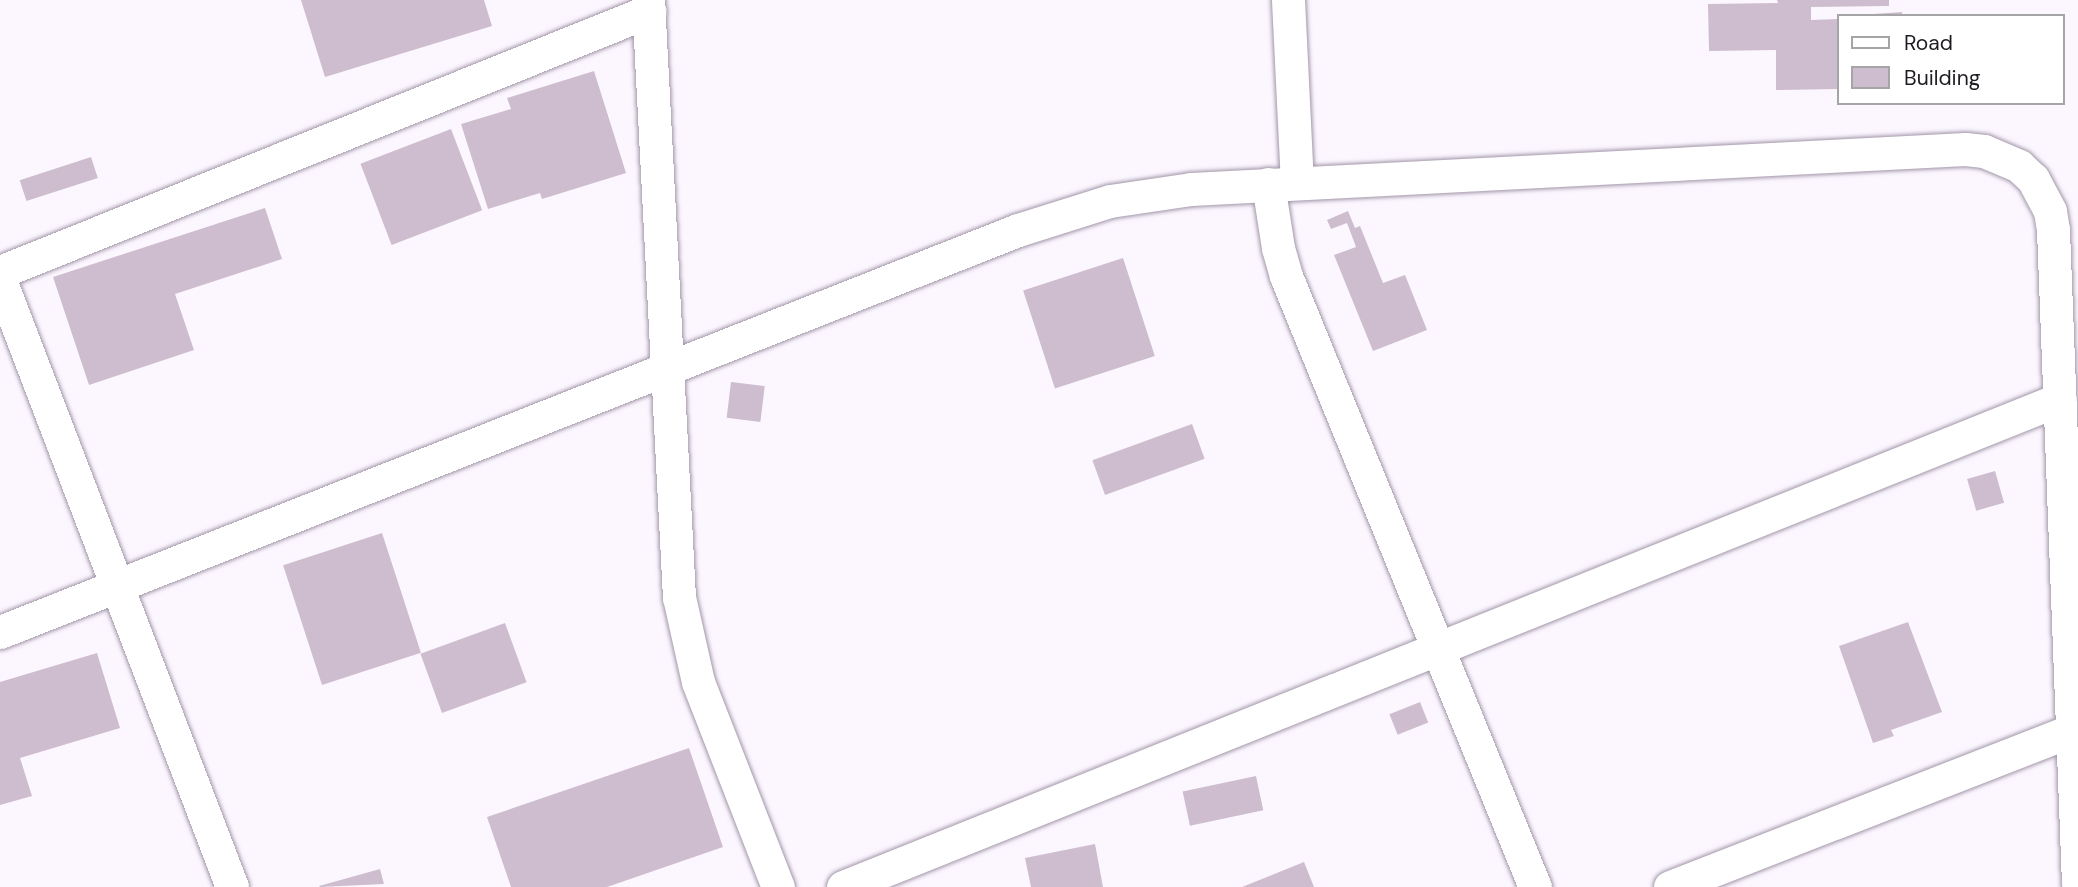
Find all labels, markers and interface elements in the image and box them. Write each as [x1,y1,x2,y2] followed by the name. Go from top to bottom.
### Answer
[1836,14,2064,105] legend
[1904,29,1953,57] text: Road
[1904,64,1980,92] text: Building

